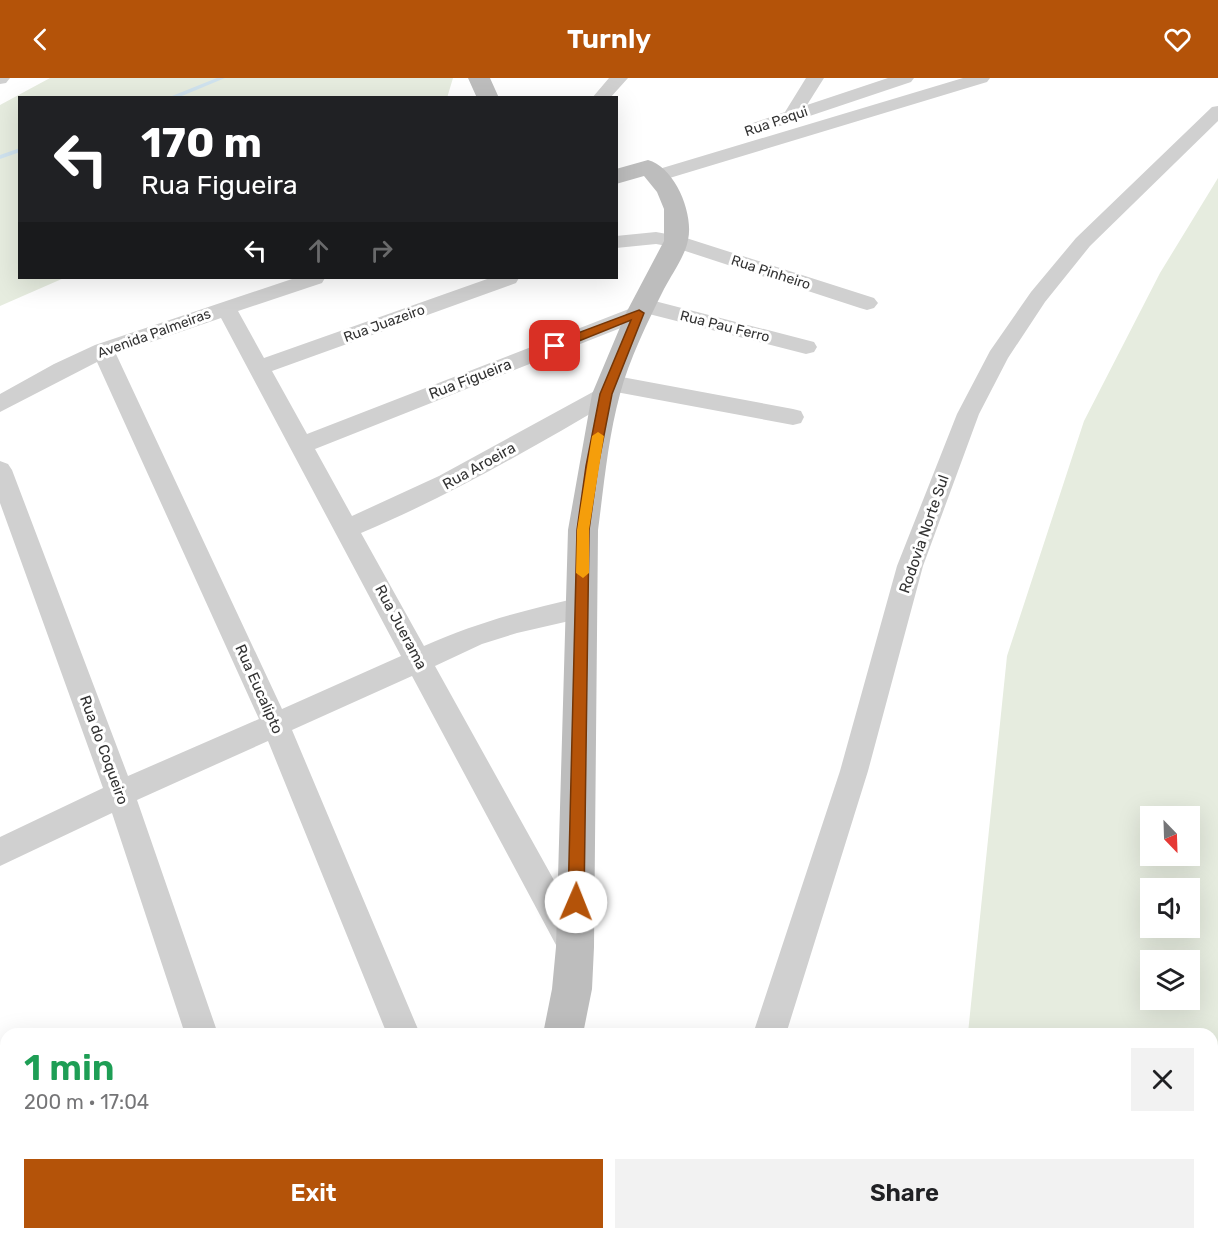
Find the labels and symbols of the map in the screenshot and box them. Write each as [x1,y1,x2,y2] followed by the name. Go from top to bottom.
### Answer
[742,103,810,140] street label: Rua Pequi
[729,252,813,293] street label: Rua Pinheiro
[341,301,427,346] street label: Rua Juazeiro
[95,305,213,362] street label: Avenida Palmeiras
[678,307,771,346] street label: Rua Pau Ferro
[529,320,580,371] pin
[426,355,514,403] street label: Rua Figueira
[439,439,519,493] street label: Rua Aroeira
[895,472,953,596] street label: Rodovia Norte Sul
[371,582,431,672] street label: Rua Juerama
[231,641,287,737] street label: Rua Eucalipto
[76,693,132,807] street label: Rua do Coqueiro
[1140,806,1200,866] north arrow
[544,870,608,934] position arrow

